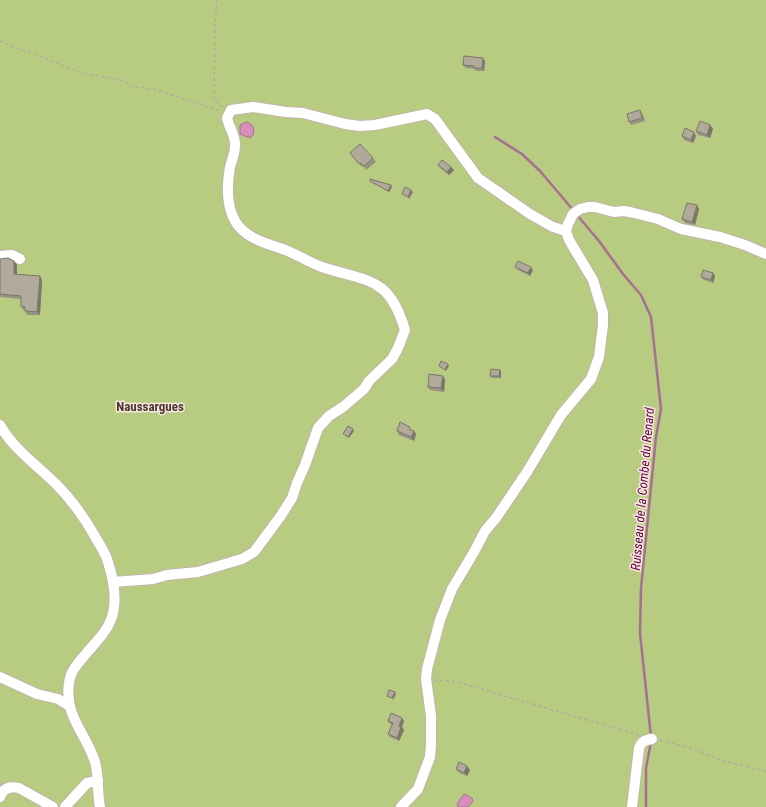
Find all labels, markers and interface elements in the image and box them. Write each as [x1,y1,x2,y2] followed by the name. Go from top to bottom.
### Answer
[116,399,184,414] district label: Naussargues
[628,406,657,571] water label: Ruisseau de la Combe du Renard

